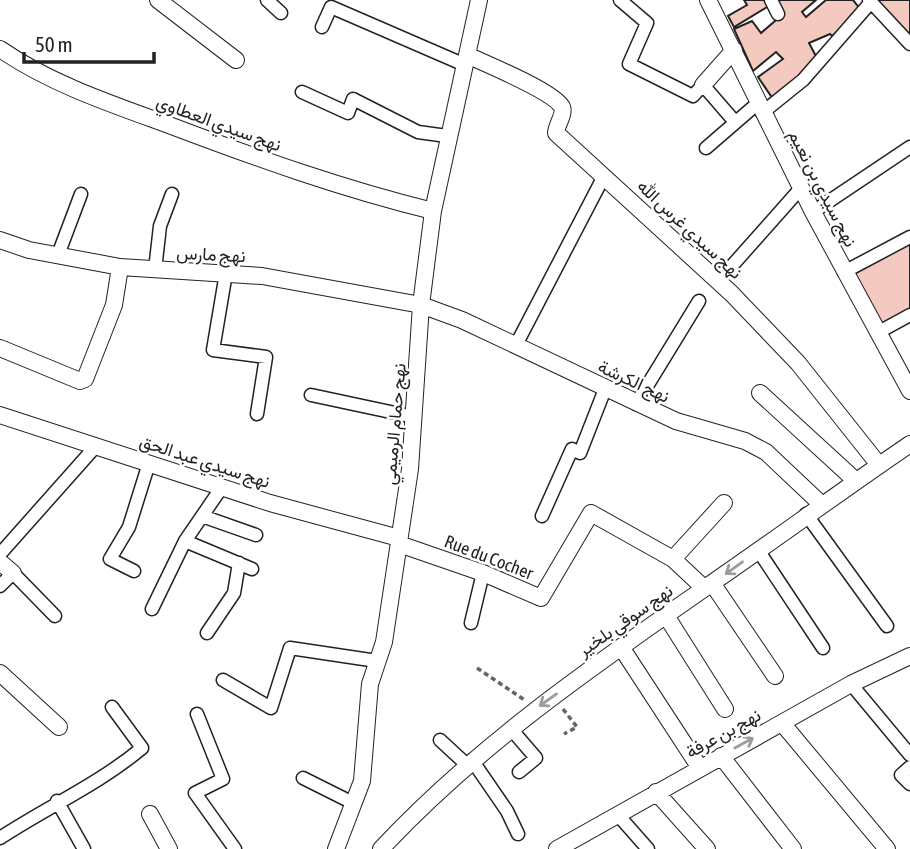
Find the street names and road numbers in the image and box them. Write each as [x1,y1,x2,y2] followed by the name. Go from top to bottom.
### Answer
[152,91,284,160] street label: نهج سيدي العطاوي
[780,126,862,252] street label: نهج سيدي بن نعيم
[630,175,747,287] street label: نهج سيدي غرس الله
[176,242,246,268] street label: نهج مارس
[594,355,673,409] street label: نهج الكرشة
[378,362,415,486] street label: نهج حمام الرميمي
[135,430,273,497] street label: نهج سيدي عبد الحق
[442,530,537,584] street label: Rue du Cocher
[573,580,679,665] street label: نهج سوقي بلخير
[682,704,765,764] street label: نهج بن عرفة

